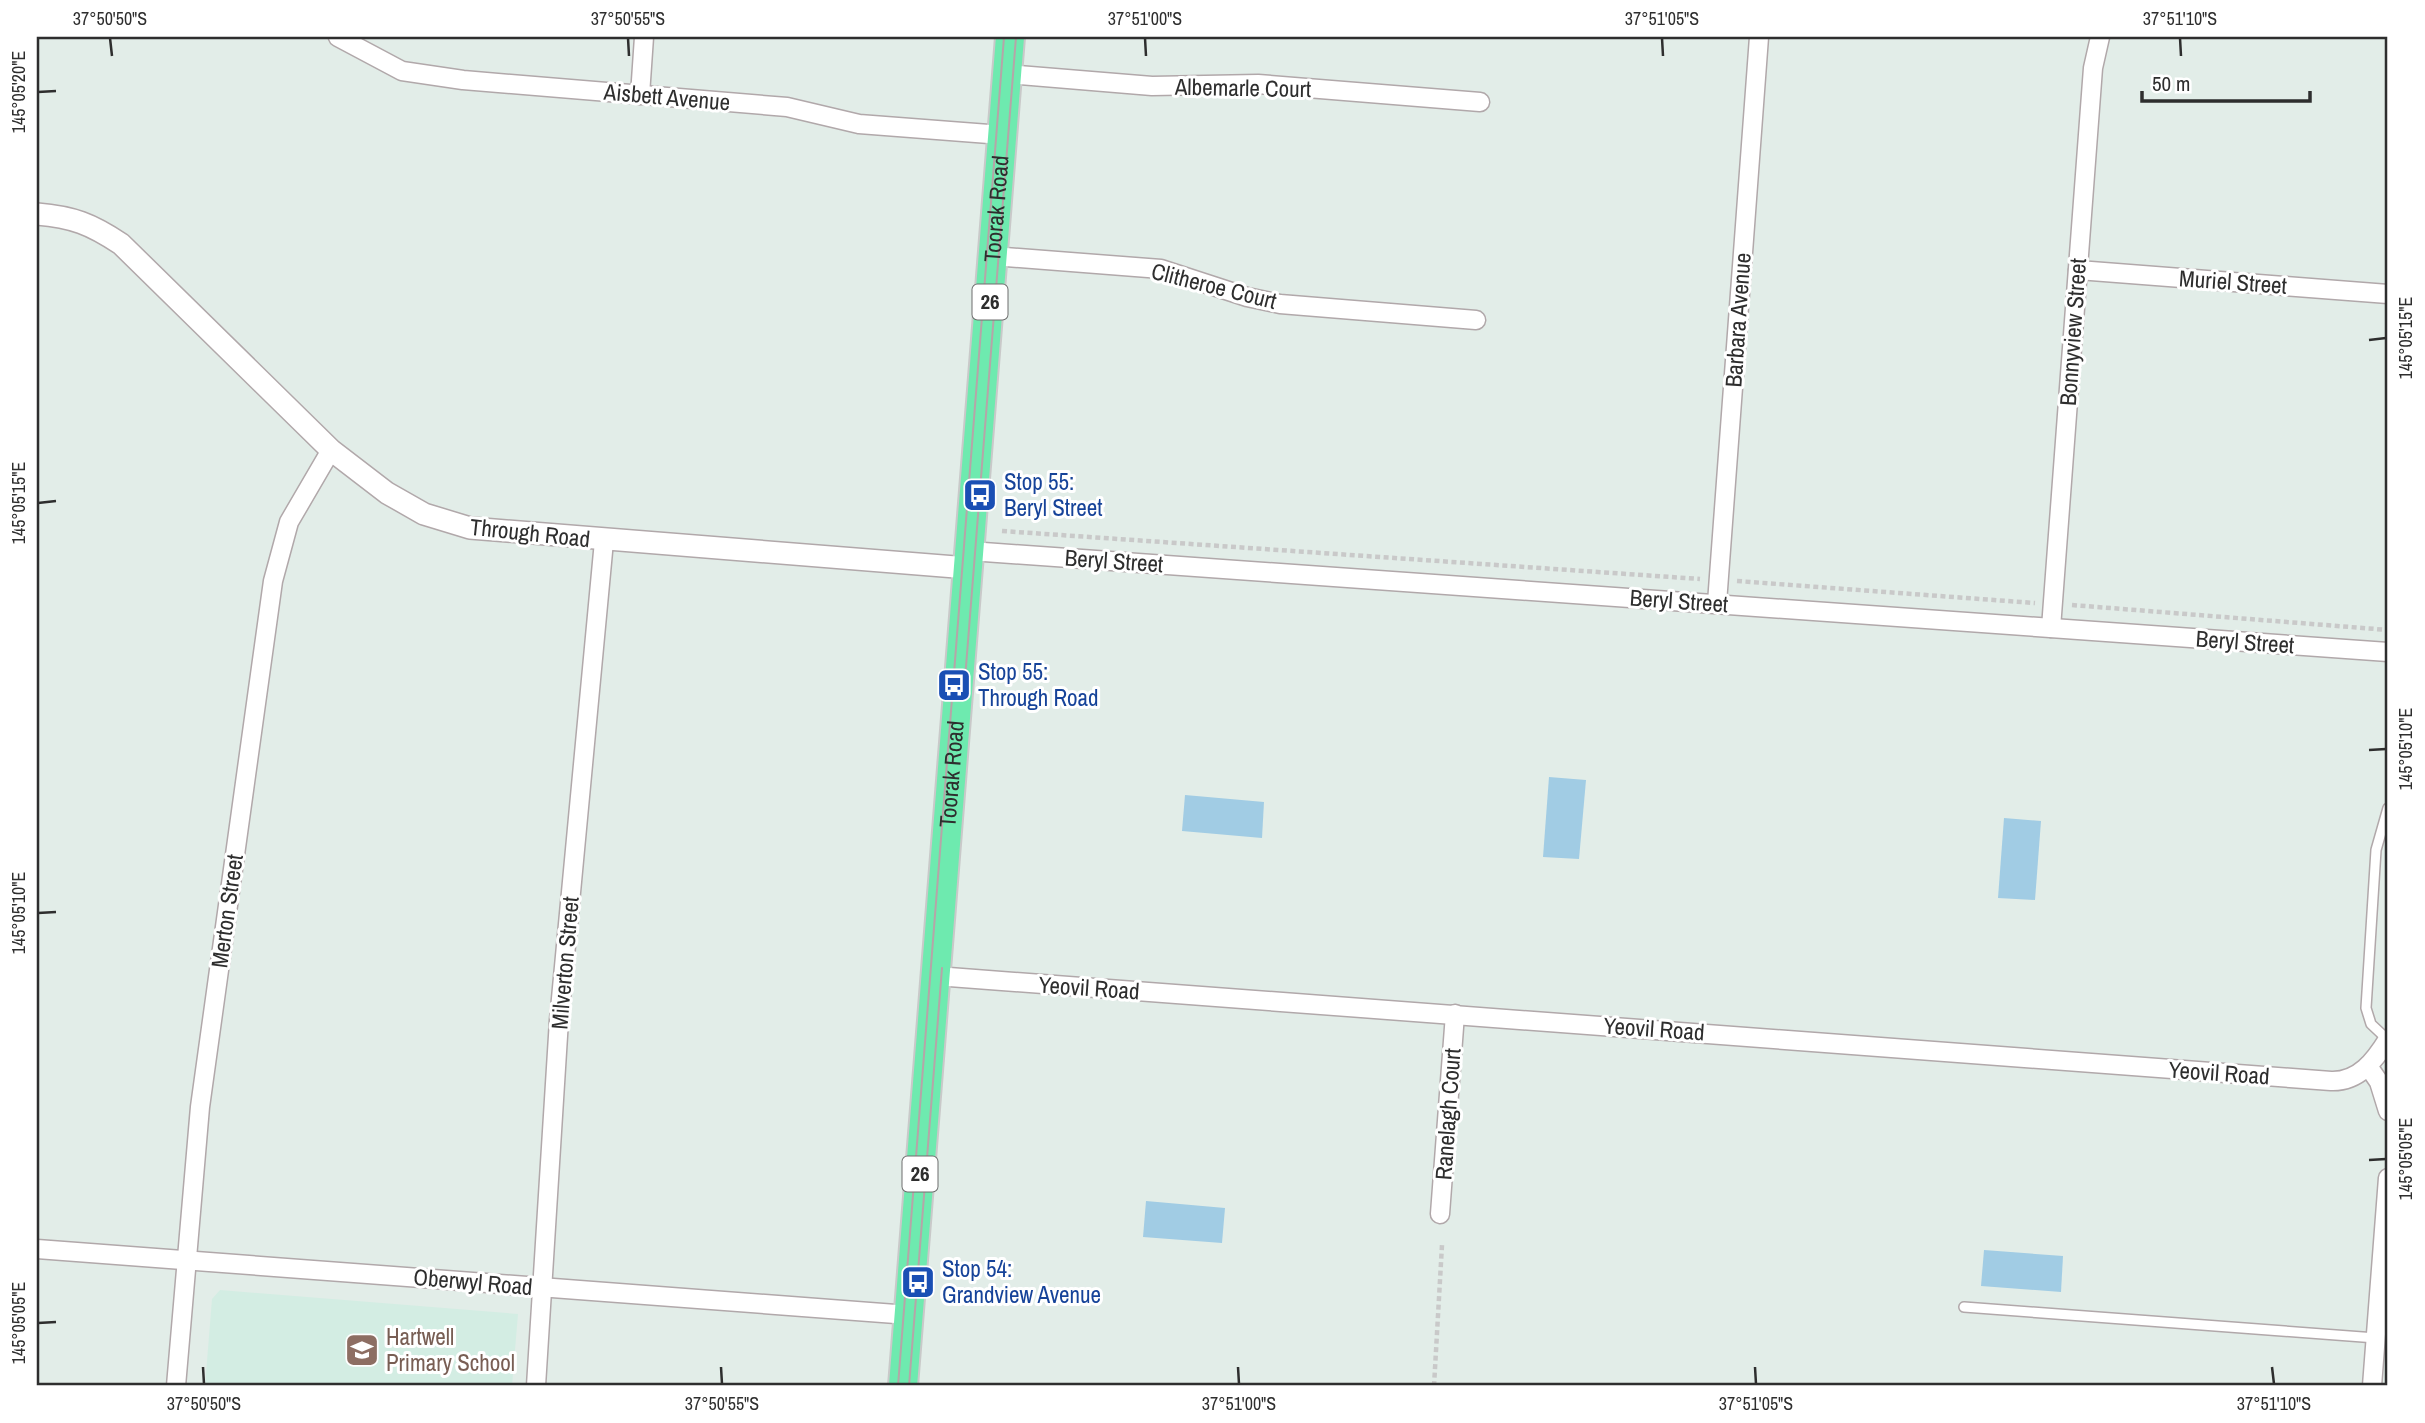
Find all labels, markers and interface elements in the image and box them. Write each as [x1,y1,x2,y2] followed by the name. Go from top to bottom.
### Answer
[73,6,147,31] text: 37°50'50"S
[591,6,665,31] text: 37°50'55"S
[1108,6,1182,31] text: 37°51'00"S
[1625,6,1699,31] text: 37°51'05"S
[2143,6,2217,31] text: 37°51'10"S
[6,51,31,133] text: 145°05'20"E
[2142,60,2310,104] scale bar
[2152,69,2190,98] text: 50 m
[1174,71,1311,104] street label: Albemarle Court
[602,75,731,117] street label: Aisbett Avenue
[976,154,1016,263] street label: Toorak Road
[1717,252,1758,388] street label: Barbara Avenue
[1148,255,1280,316] street label: Clitheroe Court
[2052,257,2093,407] street label: Bonnyview Street
[2178,262,2288,301] street label: Muriel Street
[972,284,1007,320] road number: 26
[2393,297,2418,379] text: 145°05'15"E
[6,462,31,544] text: 145°05'15"E
[1004,466,1103,523] place label: Stop 55: Beryl Street
[961,476,999,514] bus stop icon: Stop 55: Beryl Street
[468,511,592,554] street label: Through Road
[1064,542,1164,579] street label: Beryl Street
[1629,582,1729,619] street label: Beryl Street
[2195,623,2295,660] street label: Beryl Street
[978,656,1099,713] place label: Stop 55: Through Road
[935,666,973,704] bus stop icon: Stop 55: Through Road
[2393,708,2418,790] text: 145°05'10"E
[931,719,971,828] street label: Toorak Road
[203,852,250,970] street label: Merton Street
[6,872,31,954] text: 145°05'10"E
[543,895,586,1031] street label: Milverton Street
[1037,969,1141,1006] street label: Yeovil Road
[1602,1010,1706,1047] street label: Yeovil Road
[1427,1047,1468,1181] street label: Ranelagh Court
[2167,1054,2271,1091] street label: Yeovil Road
[2393,1118,2418,1200] text: 145°05'05"E
[902,1156,937,1192] road number: 26
[942,1253,1101,1310] place label: Stop 54: Grandview Avenue
[412,1261,534,1302] street label: Oberwyl Road
[899,1263,937,1301] bus stop icon: Stop 54: Grandview Avenue
[6,1282,31,1364] text: 145°05'05"E
[386,1321,515,1378] place label: Hartwell Primary School
[343,1331,381,1369] school or university icon: Hartwell Primary School
[167,1391,241,1416] text: 37°50'50"S
[685,1391,759,1416] text: 37°50'55"S
[1202,1391,1276,1416] text: 37°51'00"S
[1719,1391,1793,1416] text: 37°51'05"S
[2237,1391,2311,1416] text: 37°51'10"S

